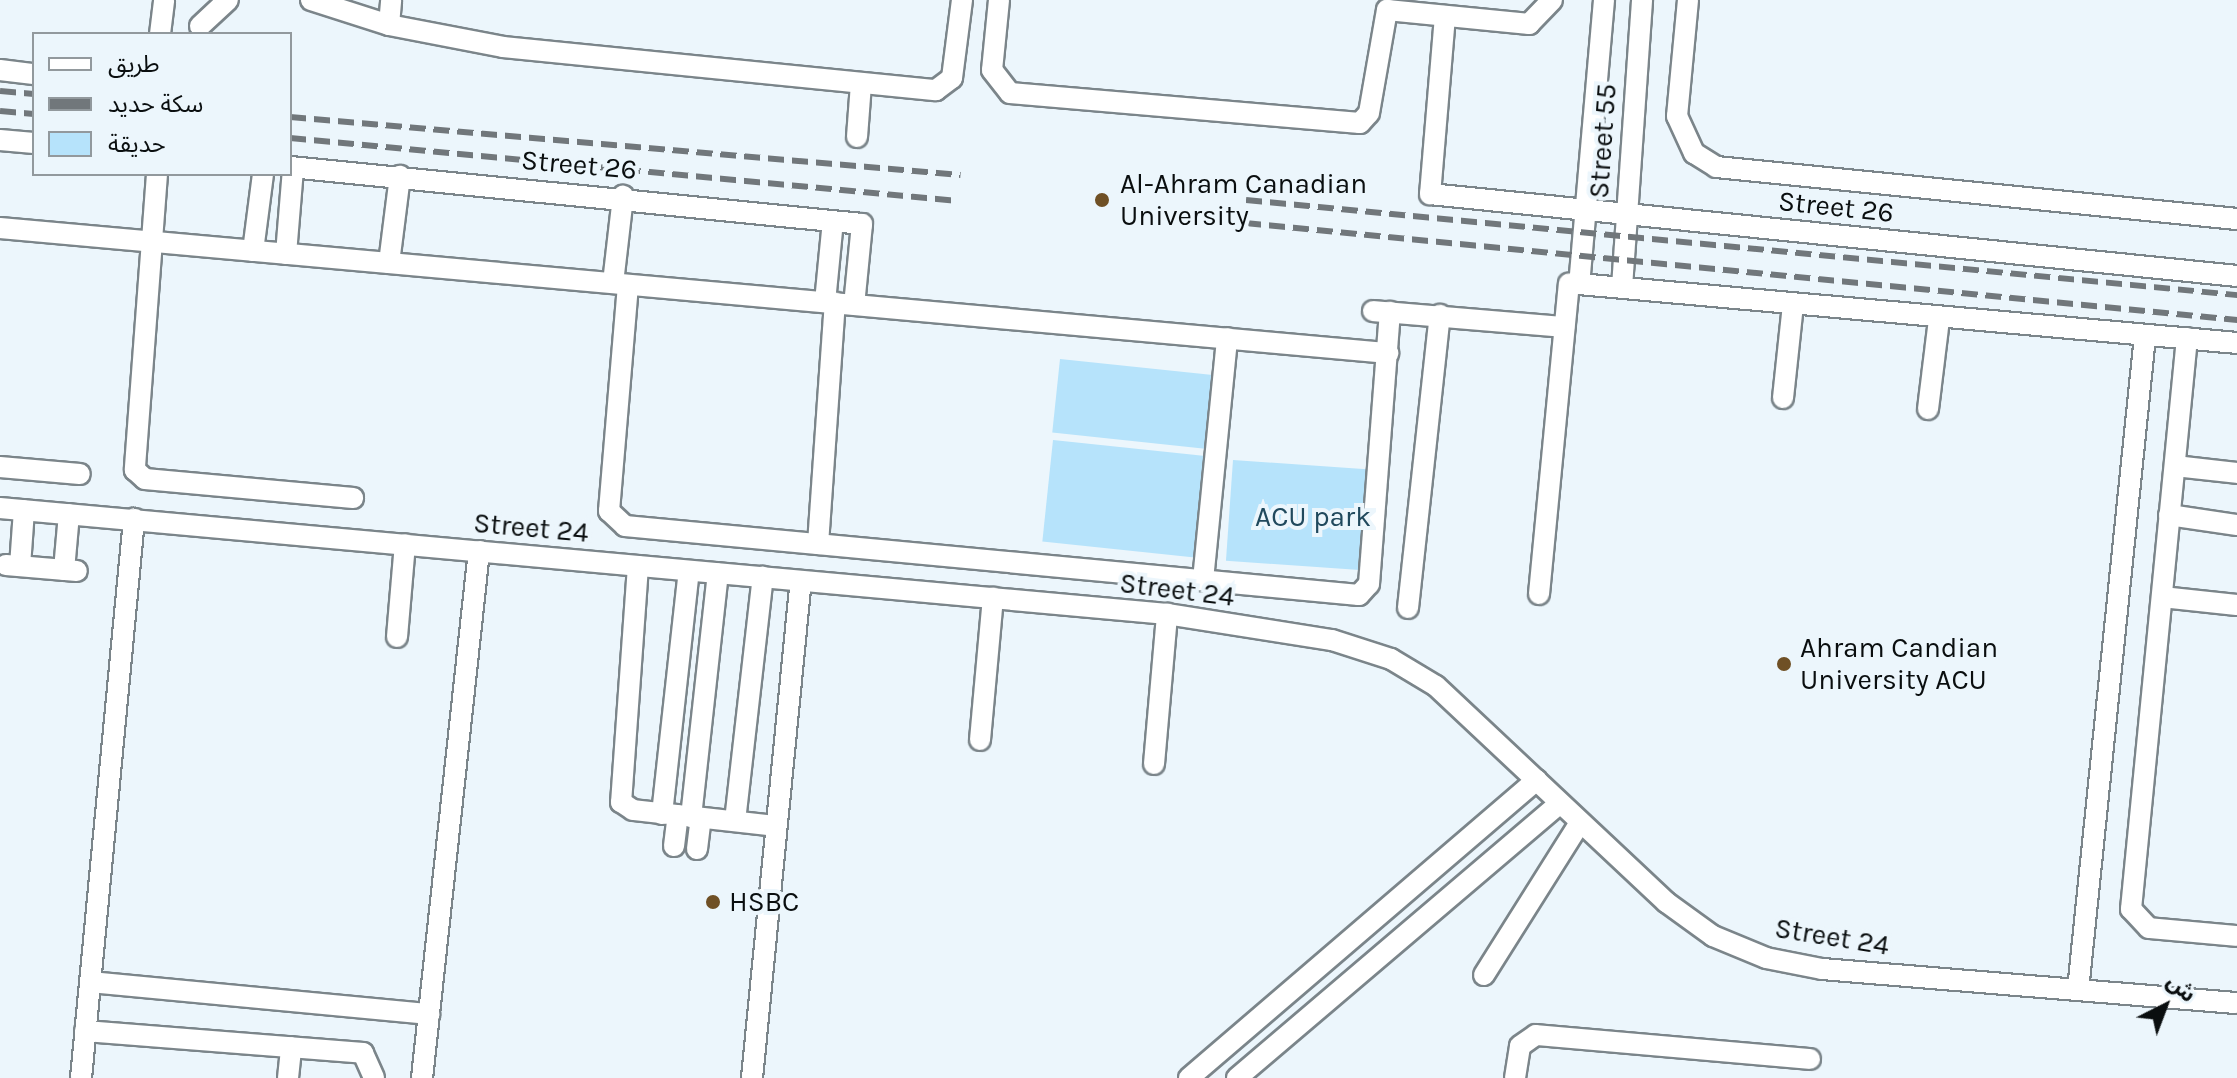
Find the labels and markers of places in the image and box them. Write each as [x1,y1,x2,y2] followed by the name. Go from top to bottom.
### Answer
[1120,167,1367,233] place label: Al-Ahram Canadian University
[1091,189,1113,211] marker: Al-Ahram Canadian University
[1800,631,1998,697] place label: Ahram Candian University ACU
[1775,655,1793,673] marker: Ahram Candian University ACU
[729,885,799,919] place label: HSBC
[704,893,722,911] marker: HSBC

